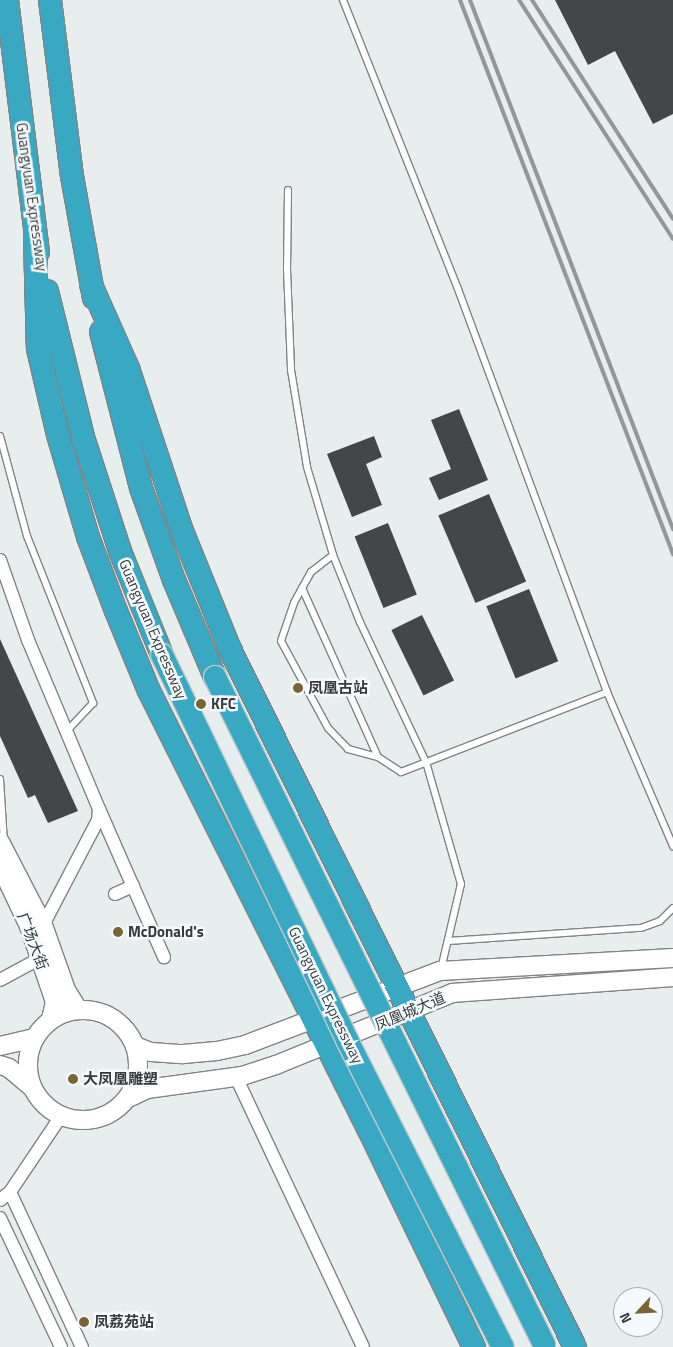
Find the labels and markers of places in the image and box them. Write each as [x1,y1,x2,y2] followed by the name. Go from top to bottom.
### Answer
[308,679,368,697] place label: 凤凰古站
[292,682,304,694] marker: 凤凰古站
[211,695,236,713] place label: KFC
[195,698,207,710] marker: KFC
[128,923,204,941] place label: McDonald's
[112,926,124,938] marker: McDonald's
[83,1070,158,1088] place label: 大凤凰雕塑
[67,1073,79,1085] marker: 大凤凰雕塑
[94,1313,154,1331] place label: 凤荔苑站
[78,1316,90,1328] marker: 凤荔苑站

